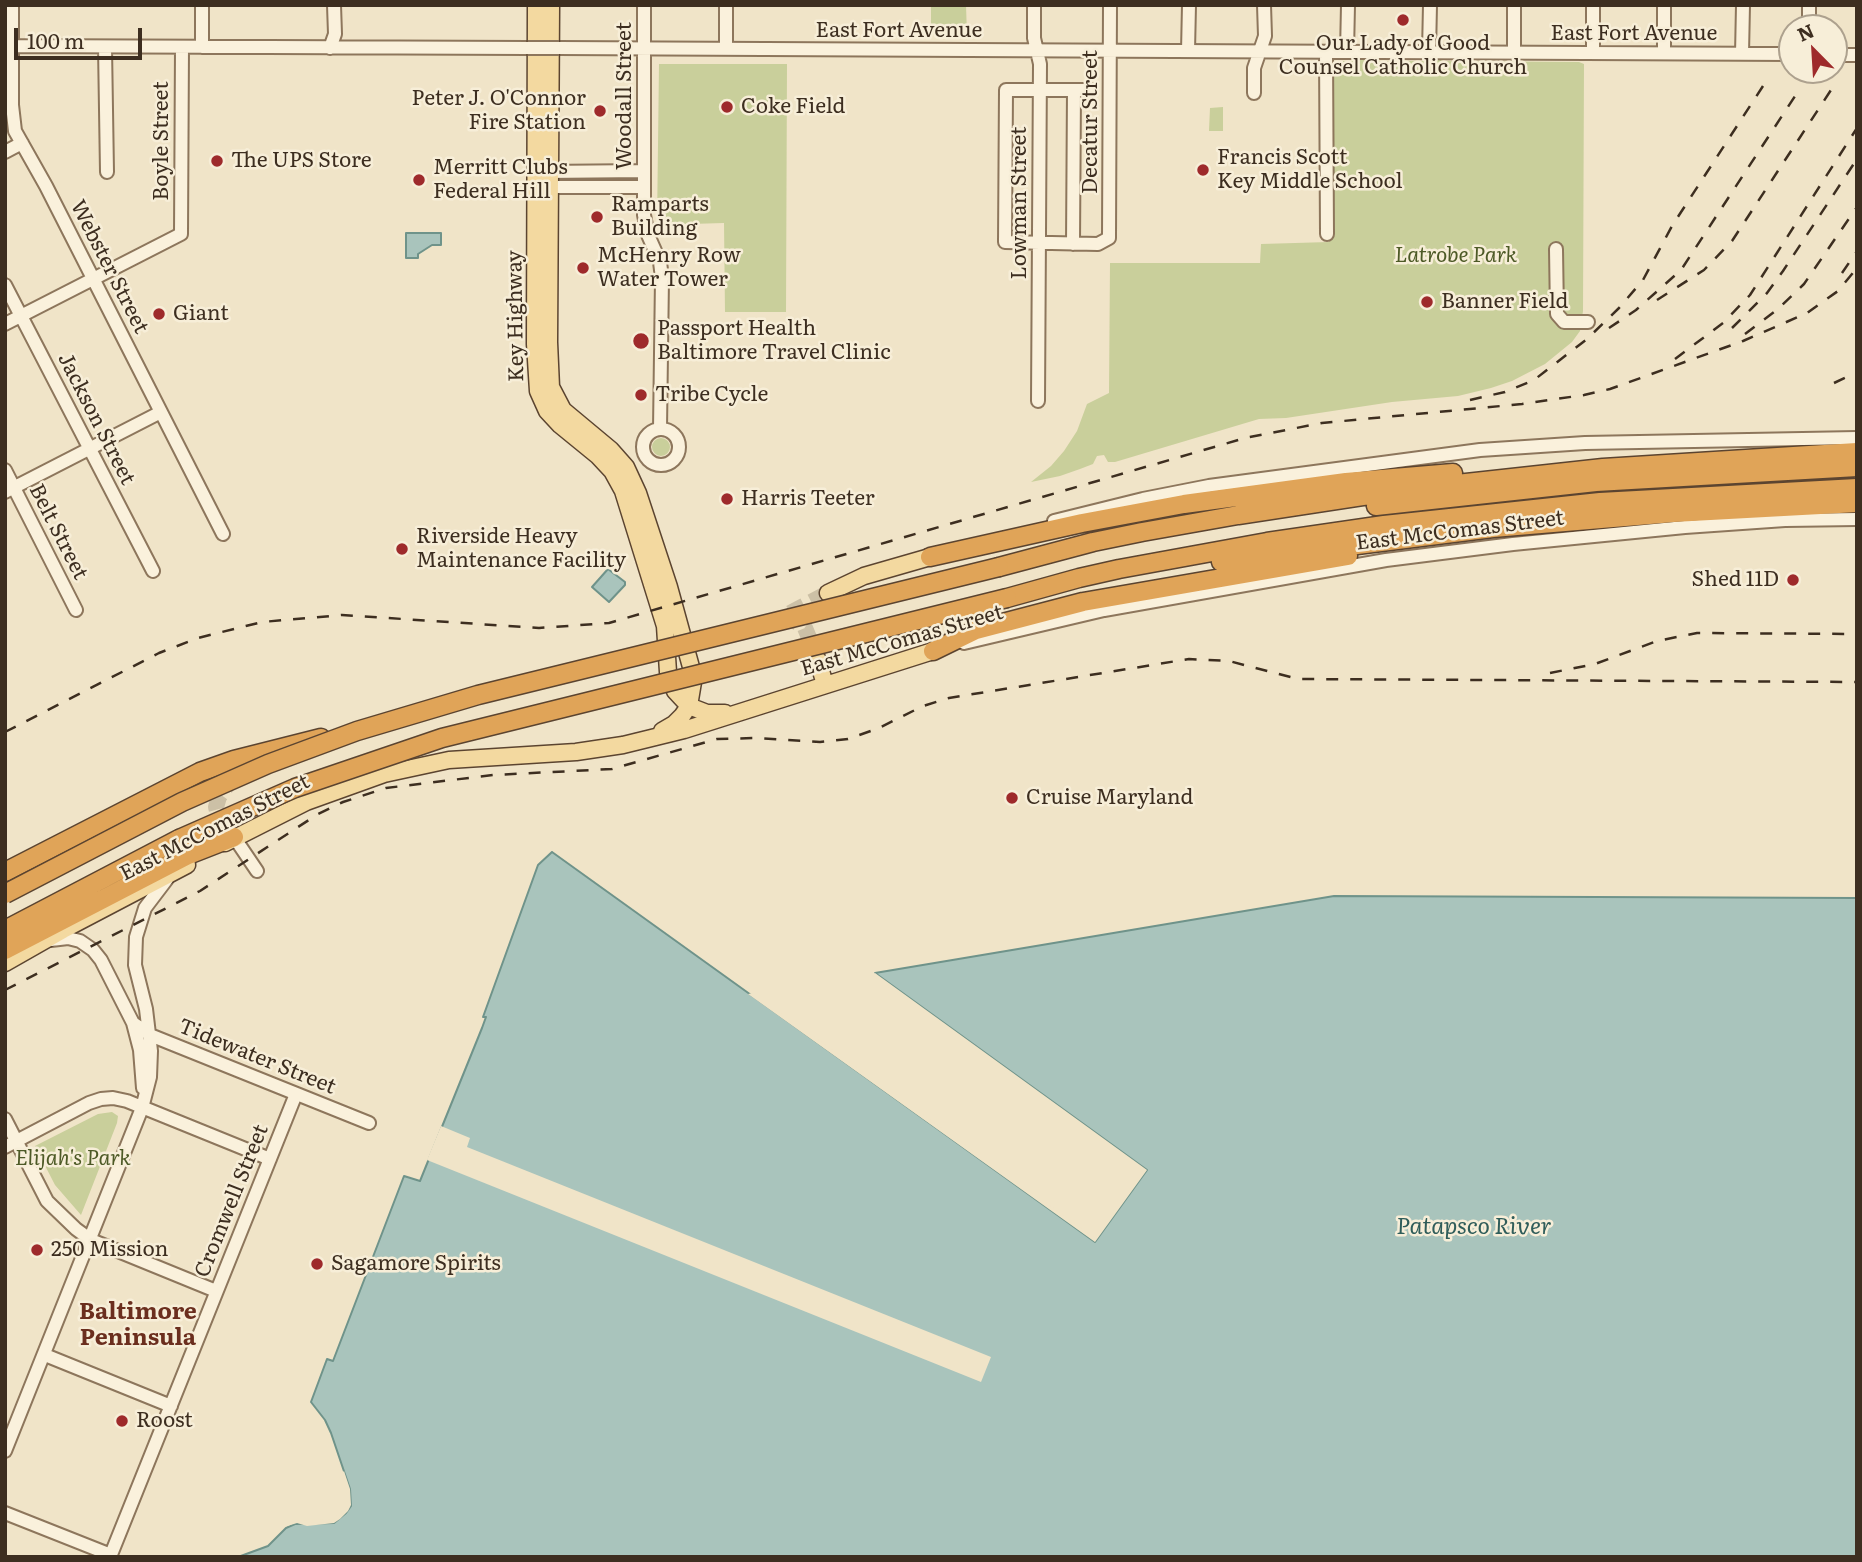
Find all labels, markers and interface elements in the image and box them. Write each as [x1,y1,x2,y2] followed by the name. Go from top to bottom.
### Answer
[1395,12,1411,28] marker: Our Lady of Good Counsel Catholic Church
[18,14,145,58] scale bar
[1778,14,1848,84] north arrow
[1792,16,1818,48] text: N
[816,18,982,44] street label: East Fort Avenue
[1551,21,1717,47] street label: East Fort Avenue
[612,22,638,170] street label: Woodall Street
[27,24,84,55] text: 100 m
[1279,31,1527,81] place label: Our Lady of Good Counsel Catholic Church
[1078,50,1104,194] street label: Decatur Street
[149,81,175,201] street label: Boyle Street
[412,86,586,136] place label: Peter J. O'Connor Fire Station
[741,94,845,120] place label: Coke Field
[719,99,735,115] marker: Coke Field
[592,103,608,119] marker: Peter J. O'Connor Fire Station
[1007,126,1033,280] street label: Lowman Street
[1217,145,1403,195] place label: Francis Scott Key Middle School
[231,148,372,174] place label: The UPS Store
[209,153,225,169] marker: The UPS Store
[433,155,568,205] place label: Merritt Clubs Federal Hill
[1195,162,1211,178] marker: Francis Scott Key Middle School
[411,172,427,188] marker: Merritt Clubs Federal Hill
[611,192,709,242] place label: Ramparts Building
[65,196,153,338] street label: Webster Street
[589,209,605,225] marker: Ramparts Building
[597,243,741,293] place label: McHenry Row Water Tower
[1395,243,1517,269] park label: Latrobe Park
[502,250,530,382] street label: Key Highway
[575,260,591,276] marker: McHenry Row Water Tower
[1441,289,1568,315] place label: Banner Field
[1419,294,1435,310] marker: Banner Field
[173,301,229,327] place label: Giant
[151,306,167,322] marker: Giant
[657,316,891,366] place label: Passport Health Baltimore Travel Clinic
[631,331,651,351] marker: Passport Health Baltimore Travel Clinic
[52,349,140,489] street label: Jackson Street
[655,382,768,408] place label: Tribe Cycle
[633,387,649,403] marker: Tribe Cycle
[23,480,93,584] street label: Belt Street
[741,486,875,512] place label: Harris Teeter
[719,491,735,507] marker: Harris Teeter
[1354,506,1566,556] street label: East McComas Street
[416,524,626,574] place label: Riverside Heavy Maintenance Facility
[394,541,410,557] marker: Riverside Heavy Maintenance Facility
[1692,567,1779,593] place label: Shed 11D
[1785,572,1801,588] marker: Shed 11D
[798,600,1006,682] street label: East McComas Street
[116,769,314,887] street label: East McComas Street
[1026,785,1193,811] place label: Cruise Maryland
[1004,790,1020,806] marker: Cruise Maryland
[175,1014,339,1100] street label: Tidewater Street
[190,1121,274,1281] street label: Cromwell Street
[15,1146,131,1172] park label: Elijah's Park
[1396,1213,1552,1241] water label: Patapsco River
[51,1237,168,1263] place label: 250 Mission
[29,1242,45,1258] marker: 250 Mission
[331,1251,501,1277] place label: Sagamore Spirits
[309,1256,325,1272] marker: Sagamore Spirits
[79,1298,197,1352] district label: Baltimore Peninsula
[136,1408,193,1434] place label: Roost
[114,1413,130,1429] marker: Roost

